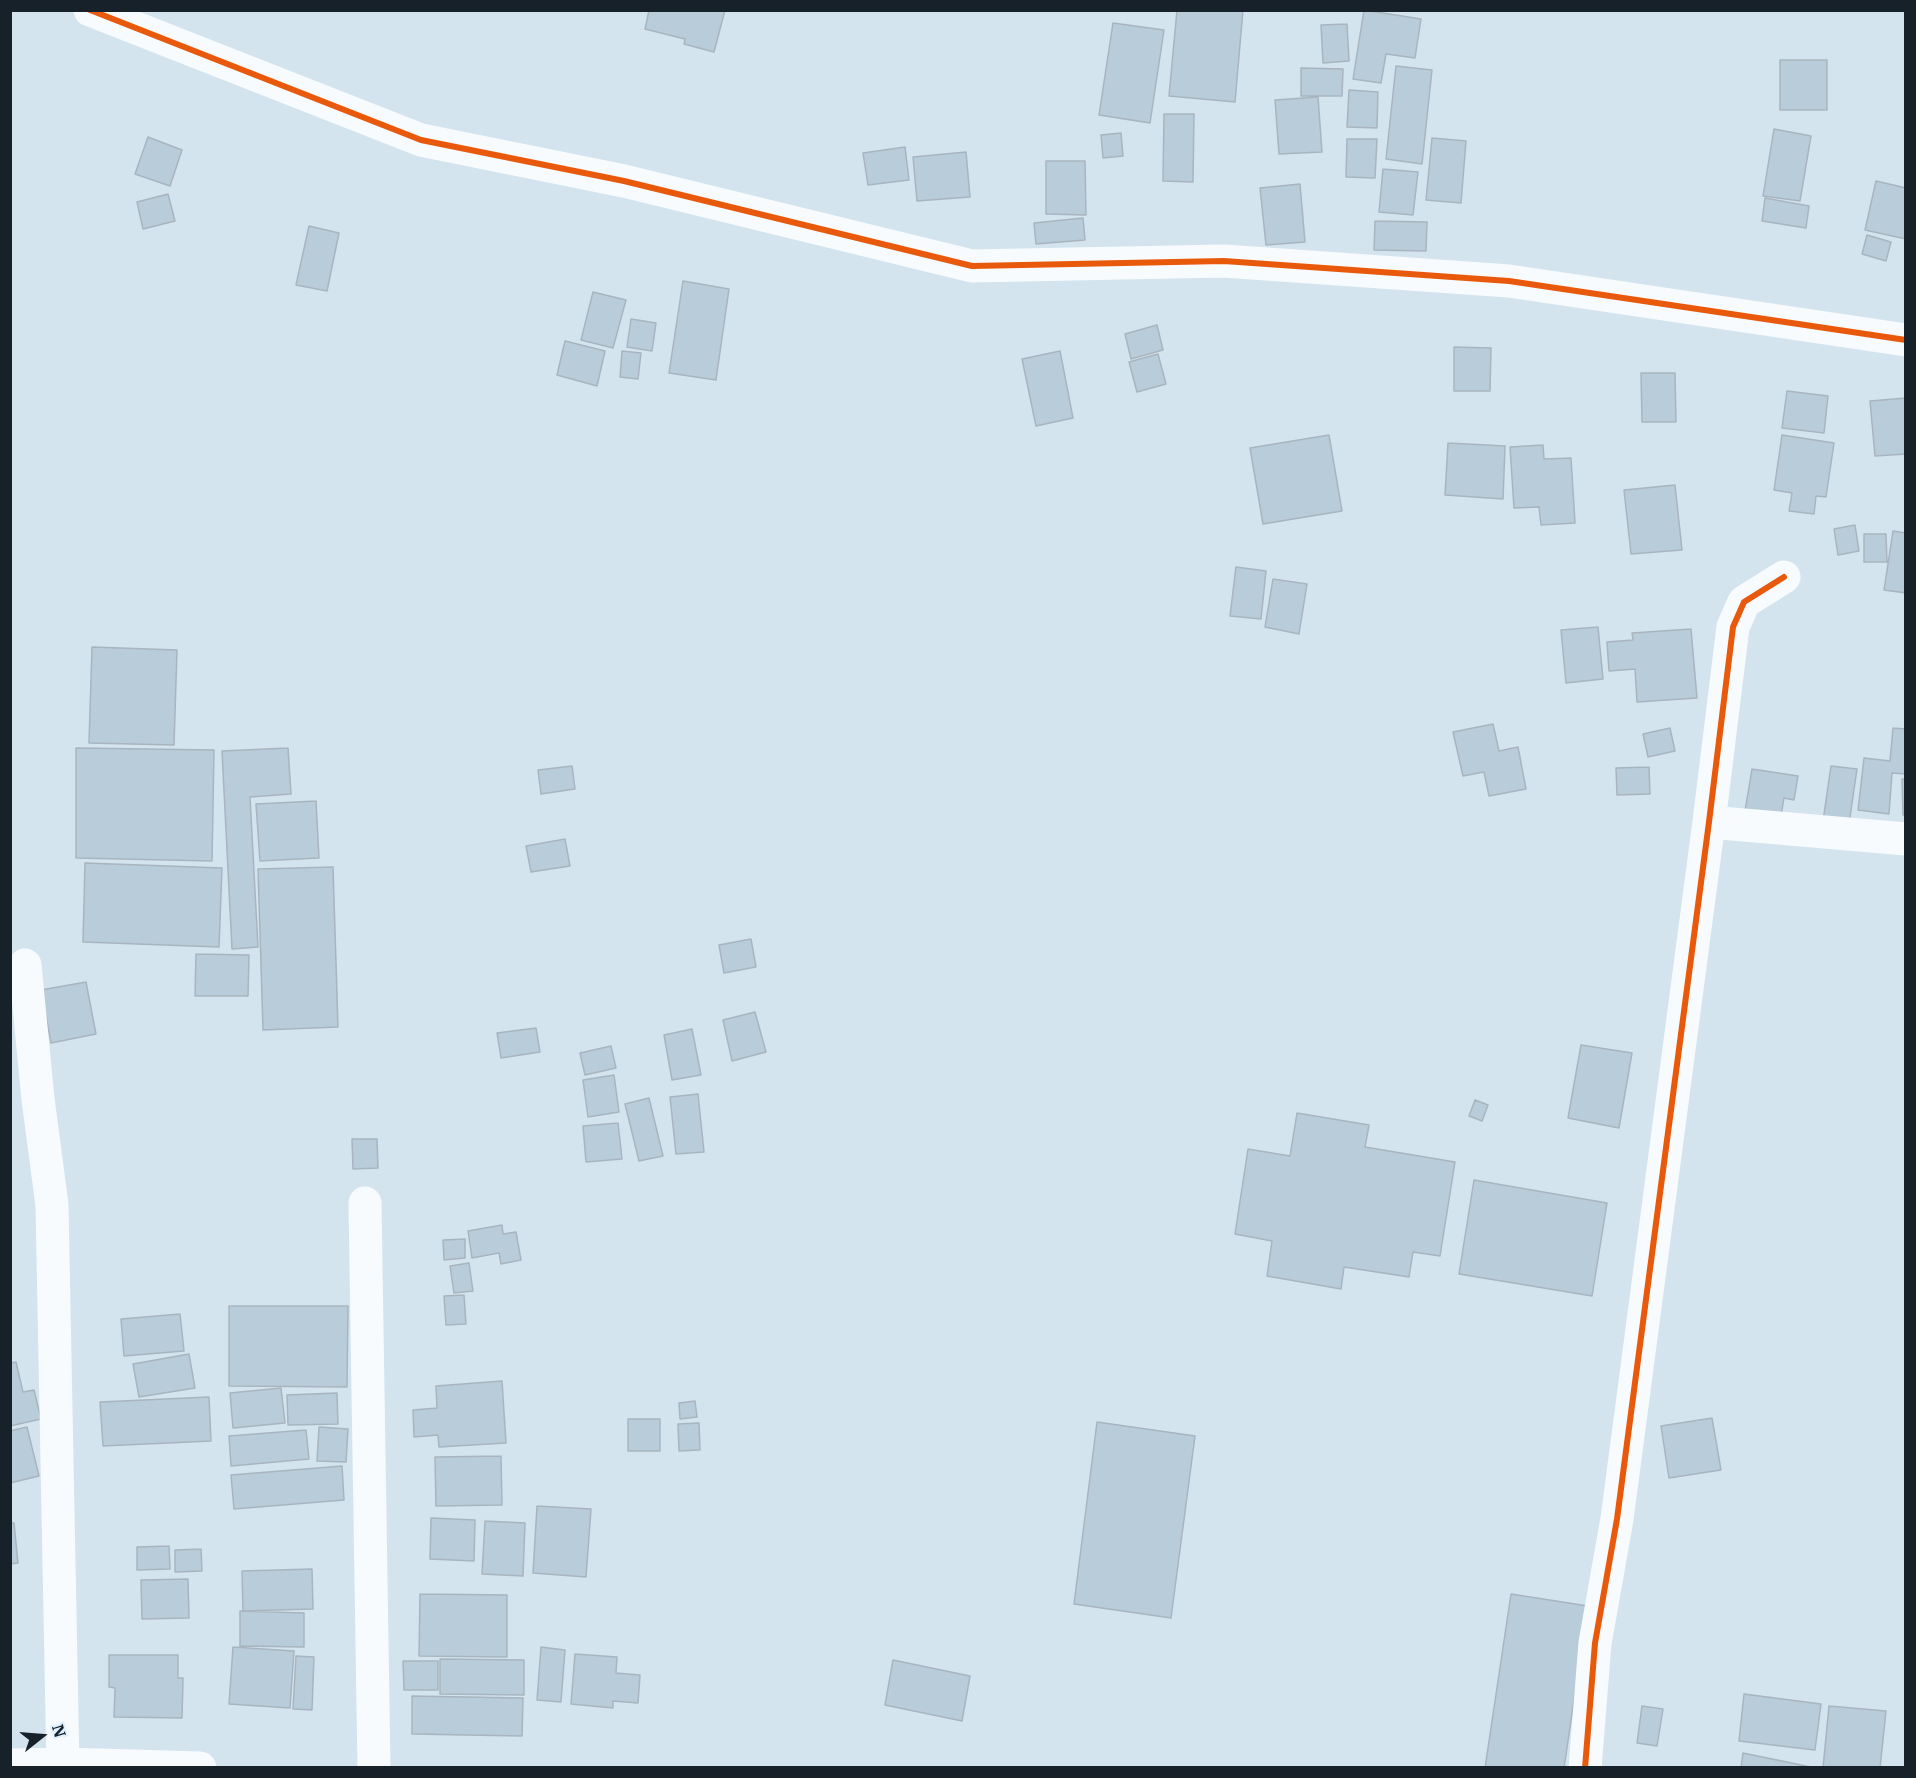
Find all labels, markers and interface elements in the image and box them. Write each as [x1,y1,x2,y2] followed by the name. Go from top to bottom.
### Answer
[12,1706,72,1766] north arrow
[48,1722,71,1740] text: N

